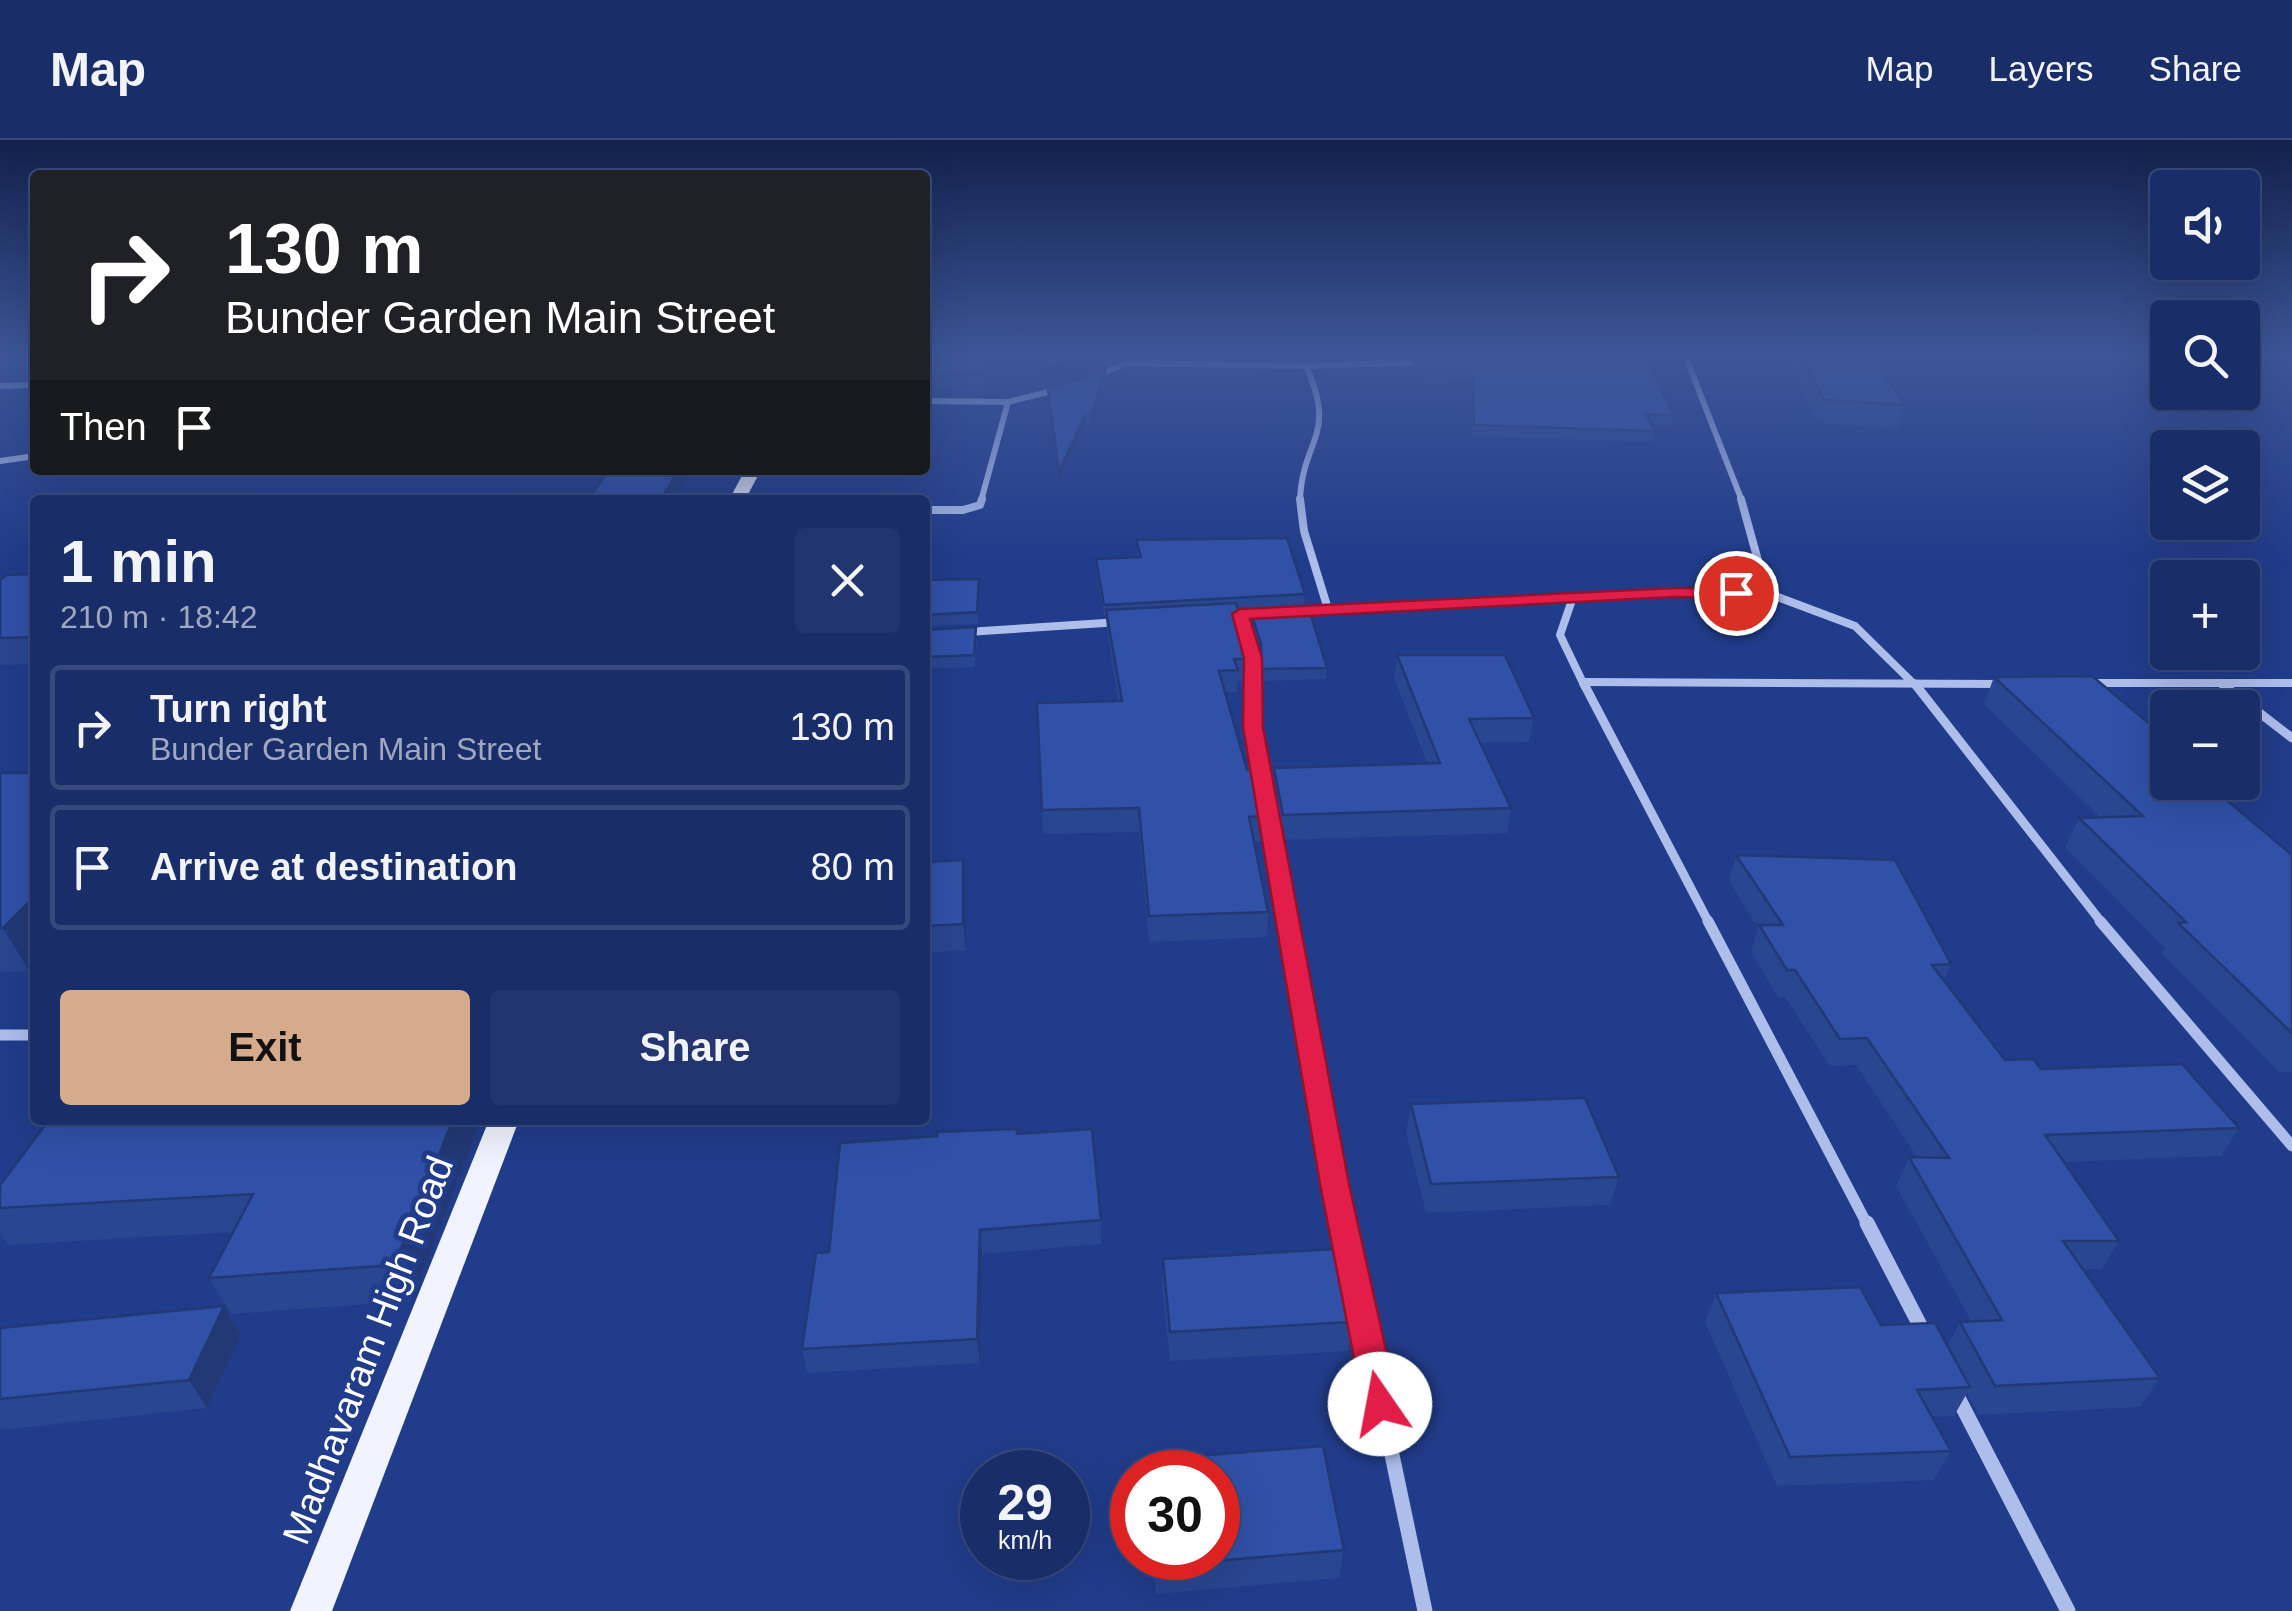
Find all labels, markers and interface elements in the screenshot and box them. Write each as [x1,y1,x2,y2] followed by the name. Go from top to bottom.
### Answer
[50,43,146,96] text: Map
[1865,49,1934,88] text: Map
[1989,49,2094,88] text: Layers
[2149,49,2242,88] text: Share
[2150,170,2260,800] map controls
[2150,170,2260,280] button: sound
[60,210,190,340] icon: right
[225,210,423,288] text: 130 m
[225,292,775,343] text: Bunder Garden Main Street
[2150,300,2260,410] button: search
[167,400,222,455] icon: arrive
[60,406,147,448] text: Then
[2150,430,2260,540] button: layers
[60,528,217,595] text: 1 min
[795,528,900,633] button: close
[1694,551,1779,636] pin
[2150,560,2260,670] button: +
[1709,566,1764,621] icon: arrive
[60,599,257,635] text: 210 m · 18:42
[150,688,327,730] text: Turn right
[2150,690,2260,800] button: −
[65,700,120,755] icon: right
[789,706,895,748] text: 130 m
[150,731,541,767] text: Bunder Garden Main Street
[65,840,120,895] icon: arrive
[150,846,517,888] text: Arrive at destination
[811,846,895,888] text: 80 m
[60,990,470,1105] button: Exit
[490,990,900,1105] button: Share
[275,1150,461,1550] street label: Madhavaram High Road
[1328,1352,1432,1456] position arrow
[1110,1450,1240,1580] speed limit sign: 30
[997,1475,1053,1531] text: 29
[998,1526,1052,1554] text: km/h

